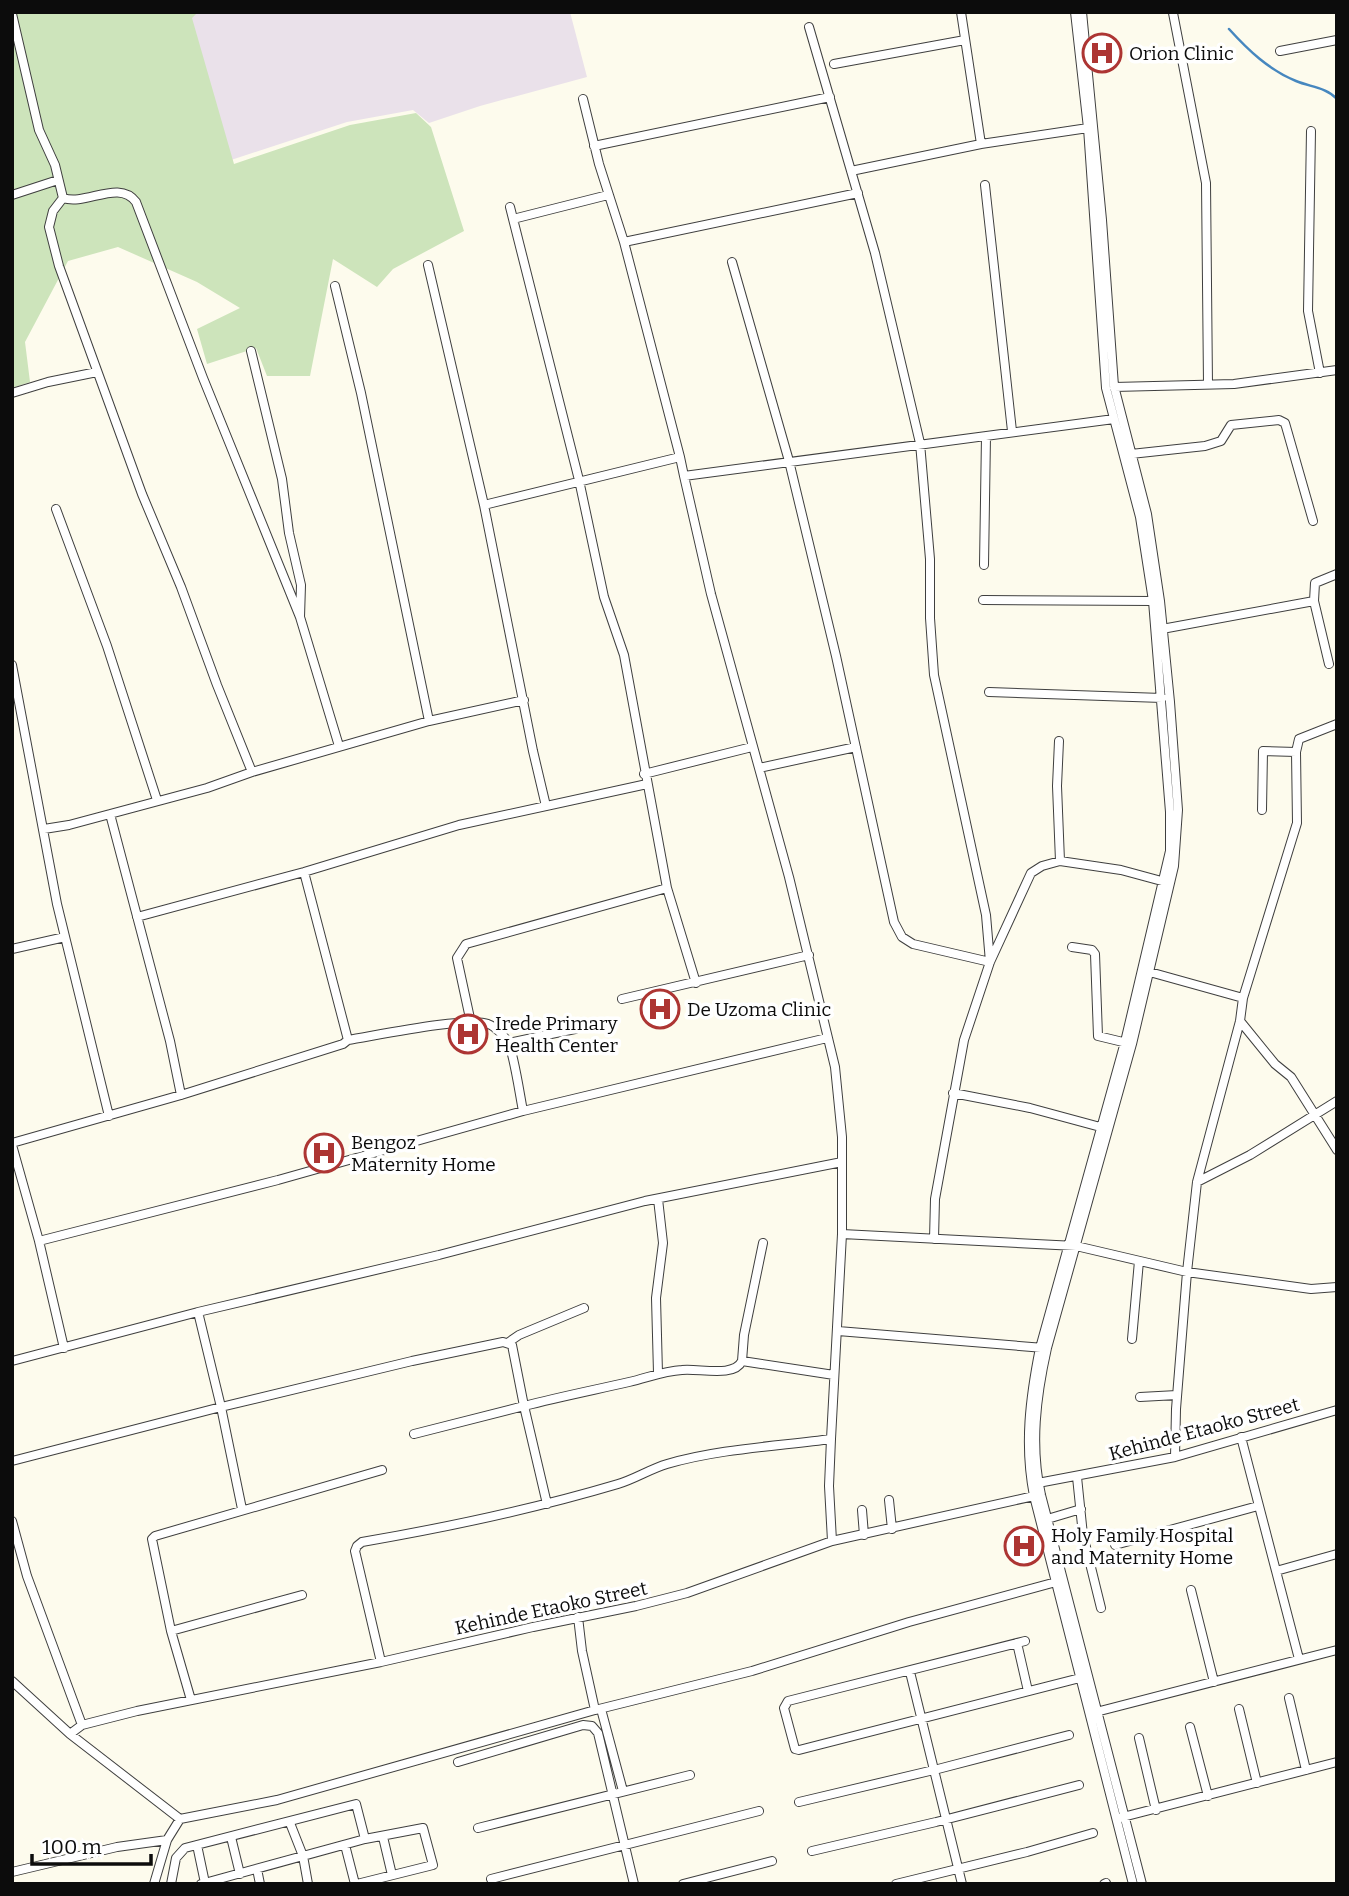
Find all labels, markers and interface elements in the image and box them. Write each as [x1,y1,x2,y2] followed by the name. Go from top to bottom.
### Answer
[1081,32,1123,74] hospital icon: Orion Clinic
[1129,42,1234,65] place label: Orion Clinic
[639,988,681,1030] hospital icon: De Uzoma Clinic
[687,998,831,1021] place label: De Uzoma Clinic
[495,1012,619,1057] place label: Irede Primary Health Center
[447,1013,489,1055] hospital icon: Irede Primary Health Center
[351,1131,496,1176] place label: Bengoz Maternity Home
[303,1132,345,1174] hospital icon: Bengoz Maternity Home
[1106,1392,1302,1465] street label: Kehinde Etaoko Street
[1051,1524,1233,1569] place label: Holy Family Hospital and Maternity Home
[1003,1525,1045,1567] hospital icon: Holy Family Hospital and Maternity Home
[453,1576,649,1640] street label: Kehinde Etaoko Street
[32,1822,150,1866] scale bar
[42,1834,102,1860] text: 100 m

